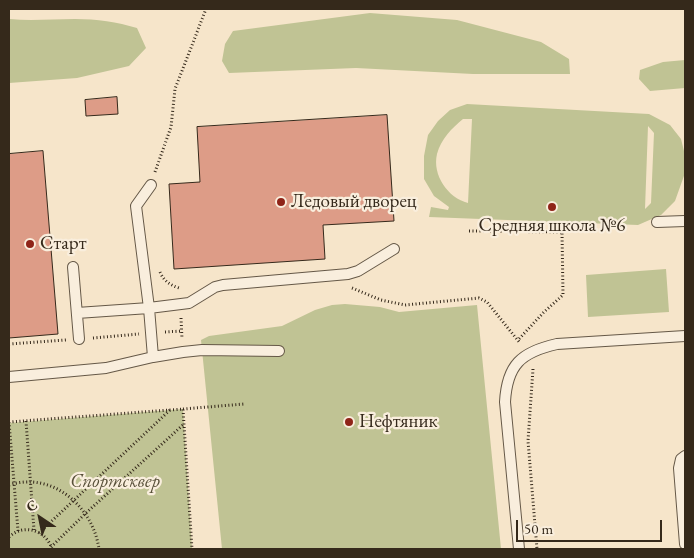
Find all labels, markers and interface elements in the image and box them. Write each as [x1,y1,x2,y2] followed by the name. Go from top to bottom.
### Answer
[291,191,417,213] place label: Ледовый дворец
[275,196,287,208] marker: Ледовый дворец
[546,201,558,213] marker: Средняя школа №6
[479,215,625,237] place label: Средняя школа №6
[40,233,87,255] place label: Старт
[24,238,36,250] marker: Старт
[359,411,438,433] place label: Нефтяник
[343,416,355,428] marker: Нефтяник
[70,471,160,493] park label: Спортсквер
[15,493,65,543] north arrow
[22,495,41,516] text: С
[519,510,665,542] scale bar
[524,519,553,538] text: 50 m

